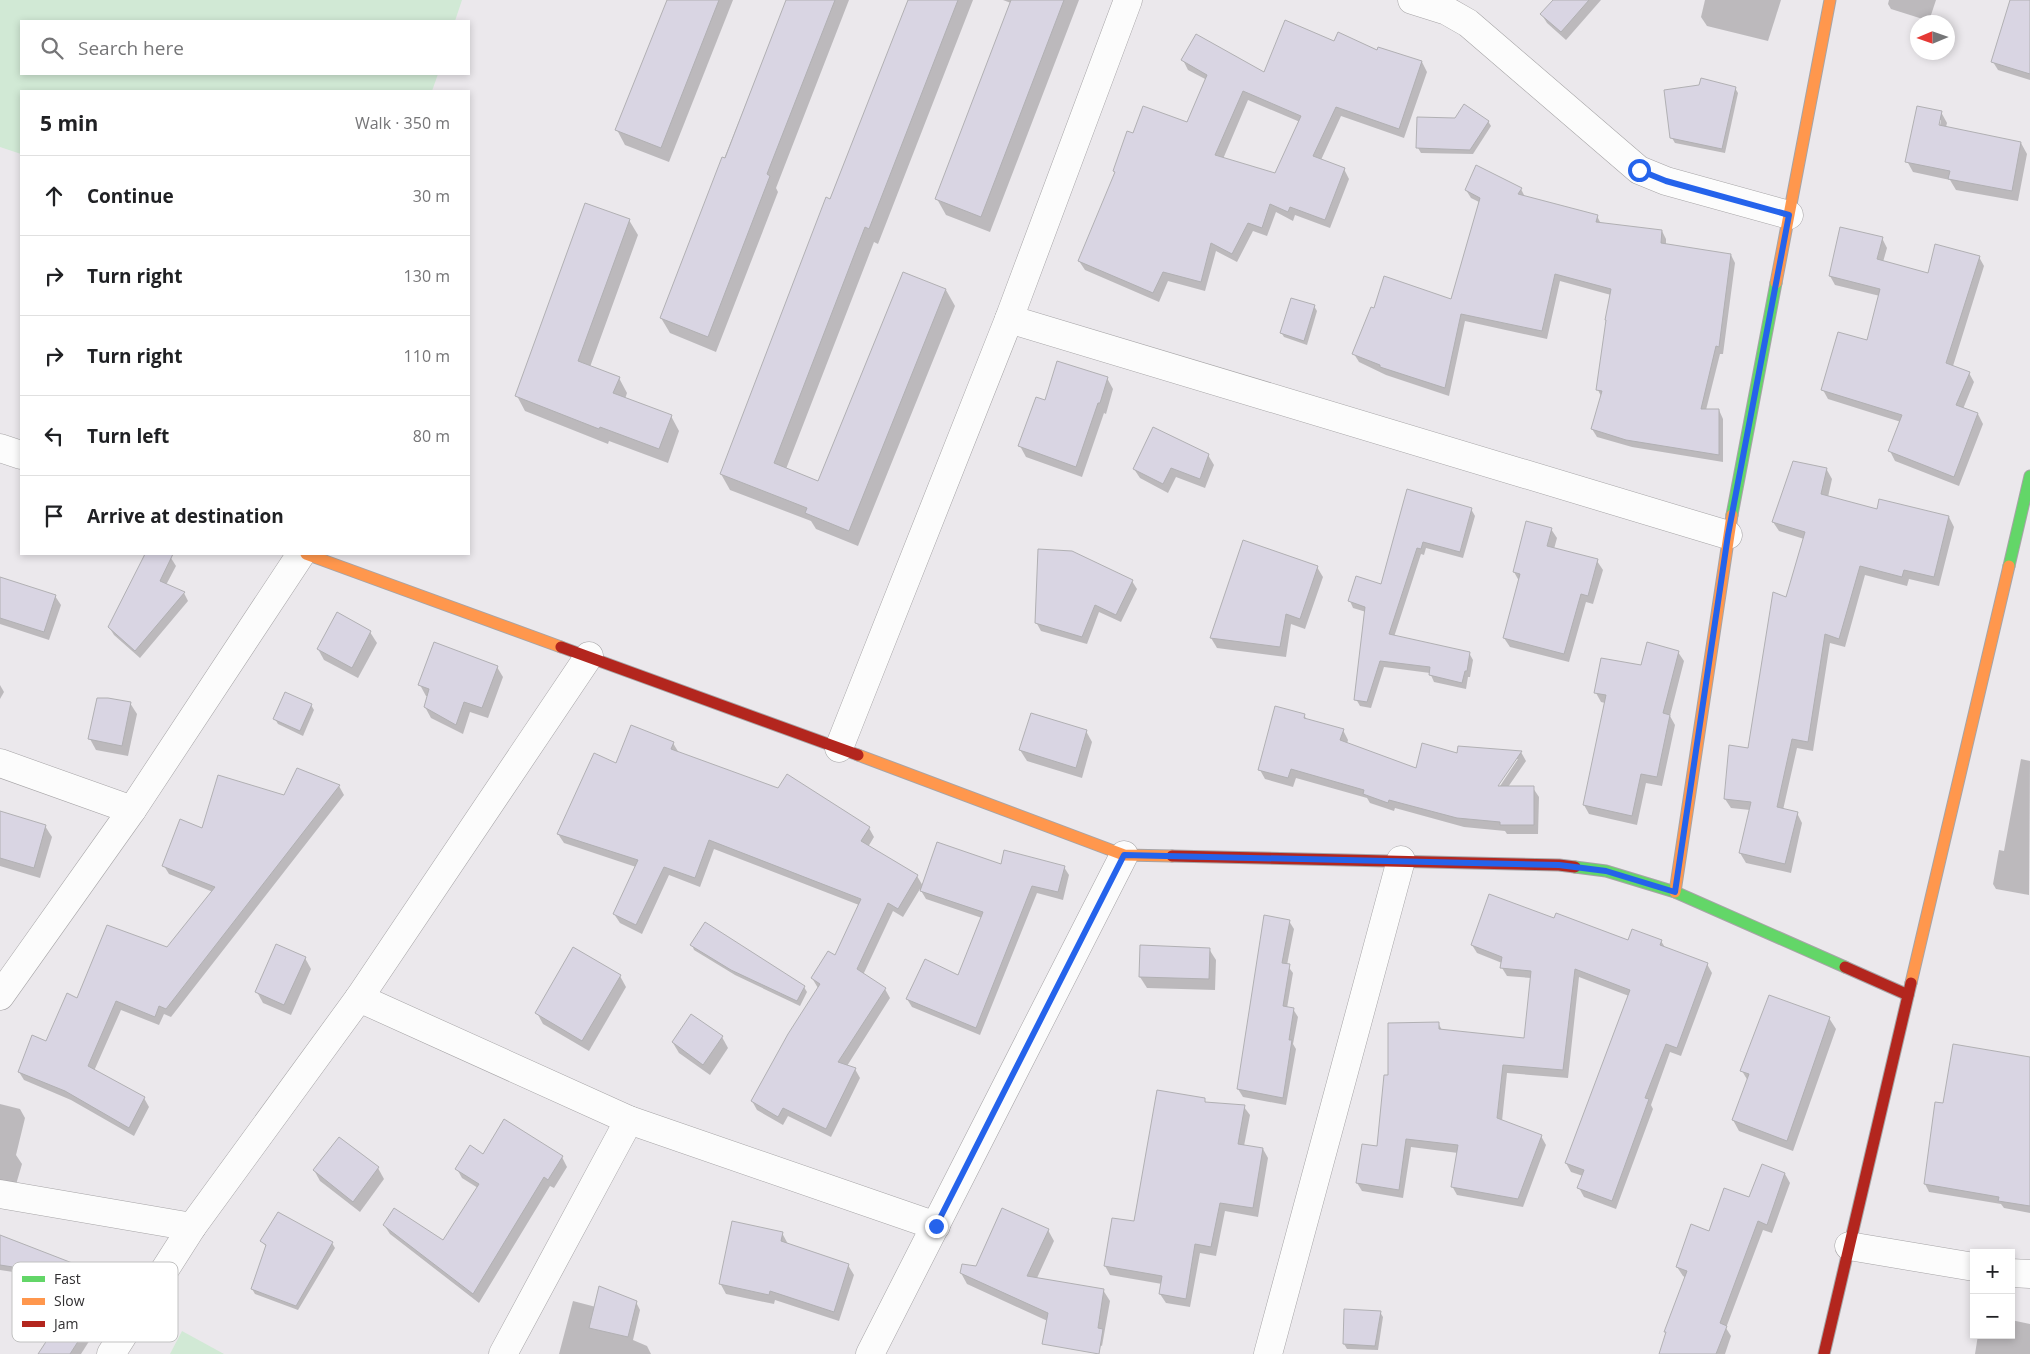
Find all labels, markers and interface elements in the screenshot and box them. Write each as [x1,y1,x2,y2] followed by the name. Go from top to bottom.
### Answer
[1910,15,1955,60] north arrow
[20,20,470,75] search box
[38,34,66,62] icon: search
[78,35,184,61] text: Search here
[40,109,98,137] text: 5 min
[355,112,450,134] text: Walk · 350 m
[1628,159,1651,182] route start
[40,182,68,210] icon: ahead
[87,183,174,209] text: Continue
[413,185,450,207] text: 30 m
[40,262,68,290] icon: right
[87,263,182,289] text: Turn right
[404,265,450,287] text: 130 m
[40,342,68,370] icon: right
[87,343,182,369] text: Turn right
[404,345,450,367] text: 110 m
[40,422,68,450] icon: left
[87,423,169,449] text: Turn left
[413,425,450,447] text: 80 m
[40,502,68,530] icon: arrive
[87,503,284,529] text: Arrive at destination
[925,1215,948,1238] route end
[1970,1249,2015,1339] map controls
[1970,1249,2015,1294] button: +
[12,1262,178,1342] legend
[54,1269,81,1288] text: Fast
[54,1291,85,1310] text: Slow
[1970,1294,2015,1339] button: −
[52,1314,79,1333] text: Jam

